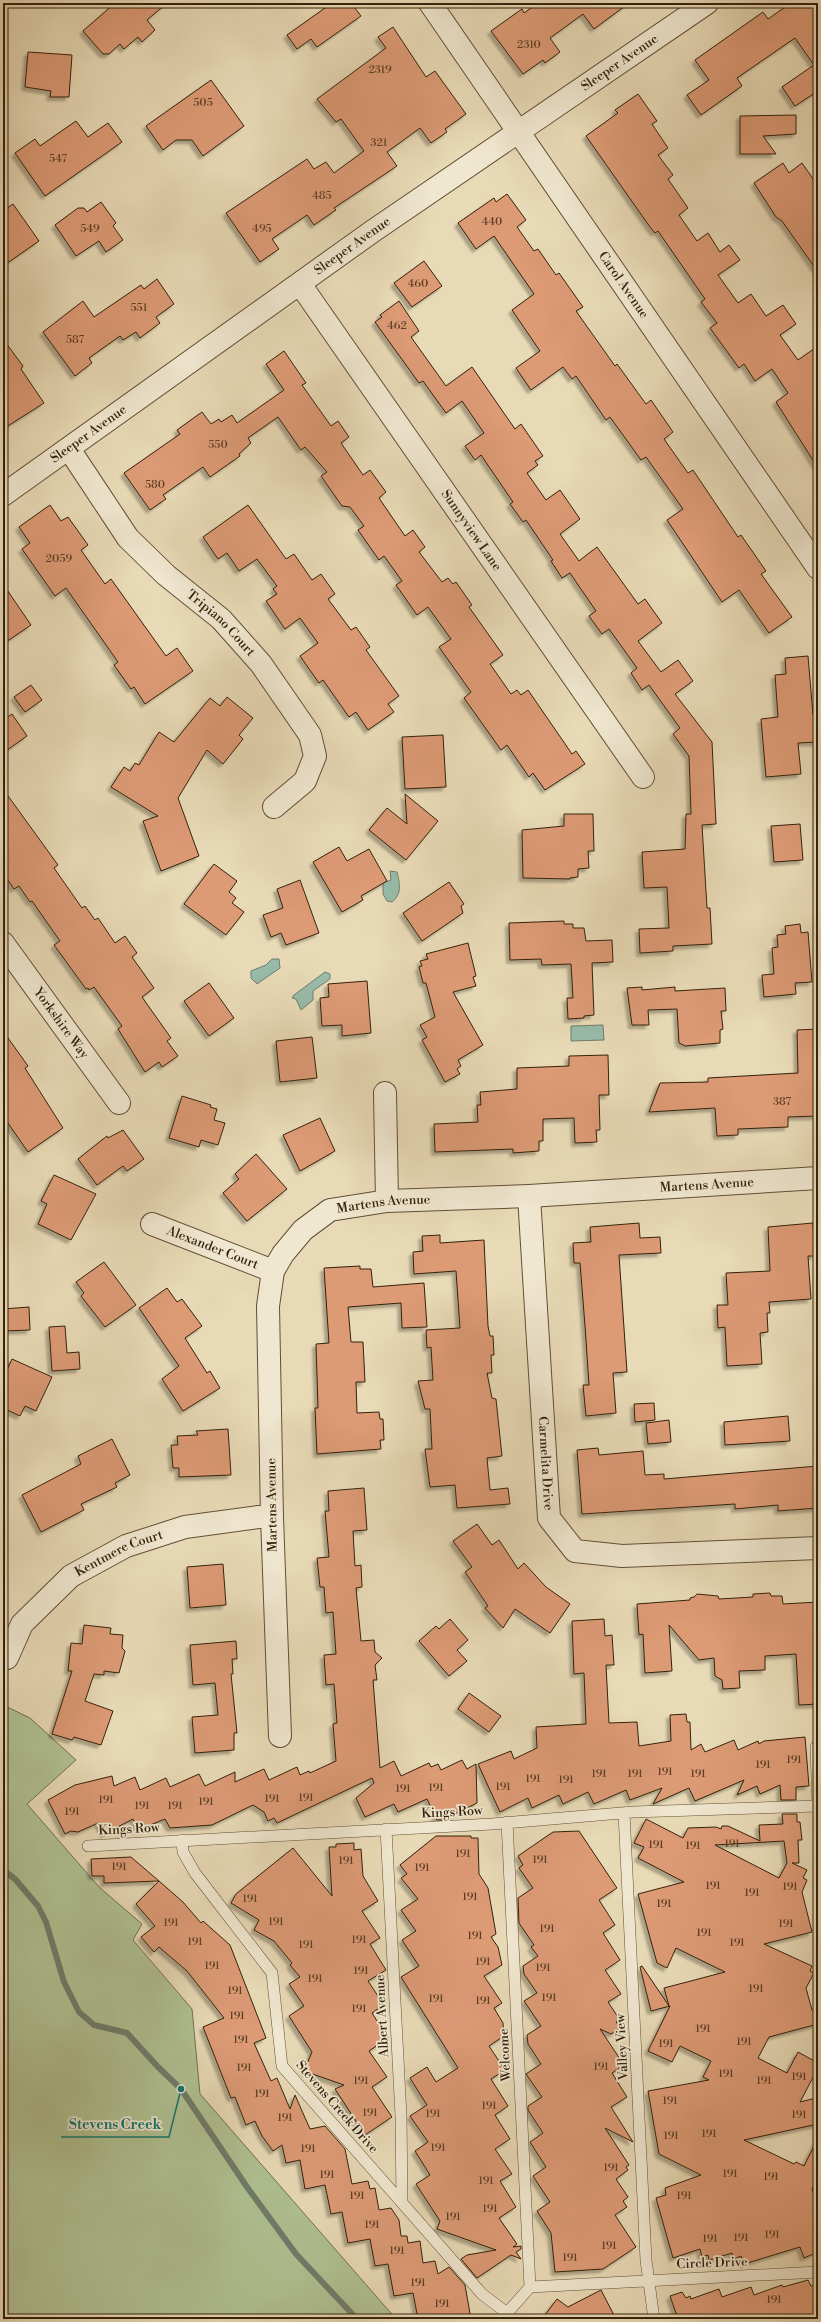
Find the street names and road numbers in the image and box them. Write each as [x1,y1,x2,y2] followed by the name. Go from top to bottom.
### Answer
[578,31,661,95] street label: Sleeper Avenue
[311,213,394,278] street label: Sleeper Avenue
[595,248,652,322] street label: Carol Avenue
[47,401,130,467] street label: Sleeper Avenue
[438,487,505,574] street label: Sunnyview Lane
[183,587,259,660] street label: Tripiano Court
[29,984,93,1062] street label: Yorkshire Way
[659,1174,755,1196] street label: Martens Avenue
[335,1191,431,1217] street label: Martens Avenue
[164,1222,261,1273] street label: Alexander Court
[535,1416,557,1512] street label: Carmelita Drive
[263,1457,281,1552] street label: Martens Avenue
[72,1527,165,1580] street label: Kentmere Court
[421,1802,484,1822] street label: Kings Row
[98,1819,161,1839] street label: Kings Row
[372,1974,392,2059] street label: Albert Avenue
[612,2012,632,2082] street label: Valley View
[496,2028,514,2083] street label: Welcome
[292,2057,382,2157] street label: Stevens Creek Drive
[676,2254,748,2272] street label: Circle Drive

